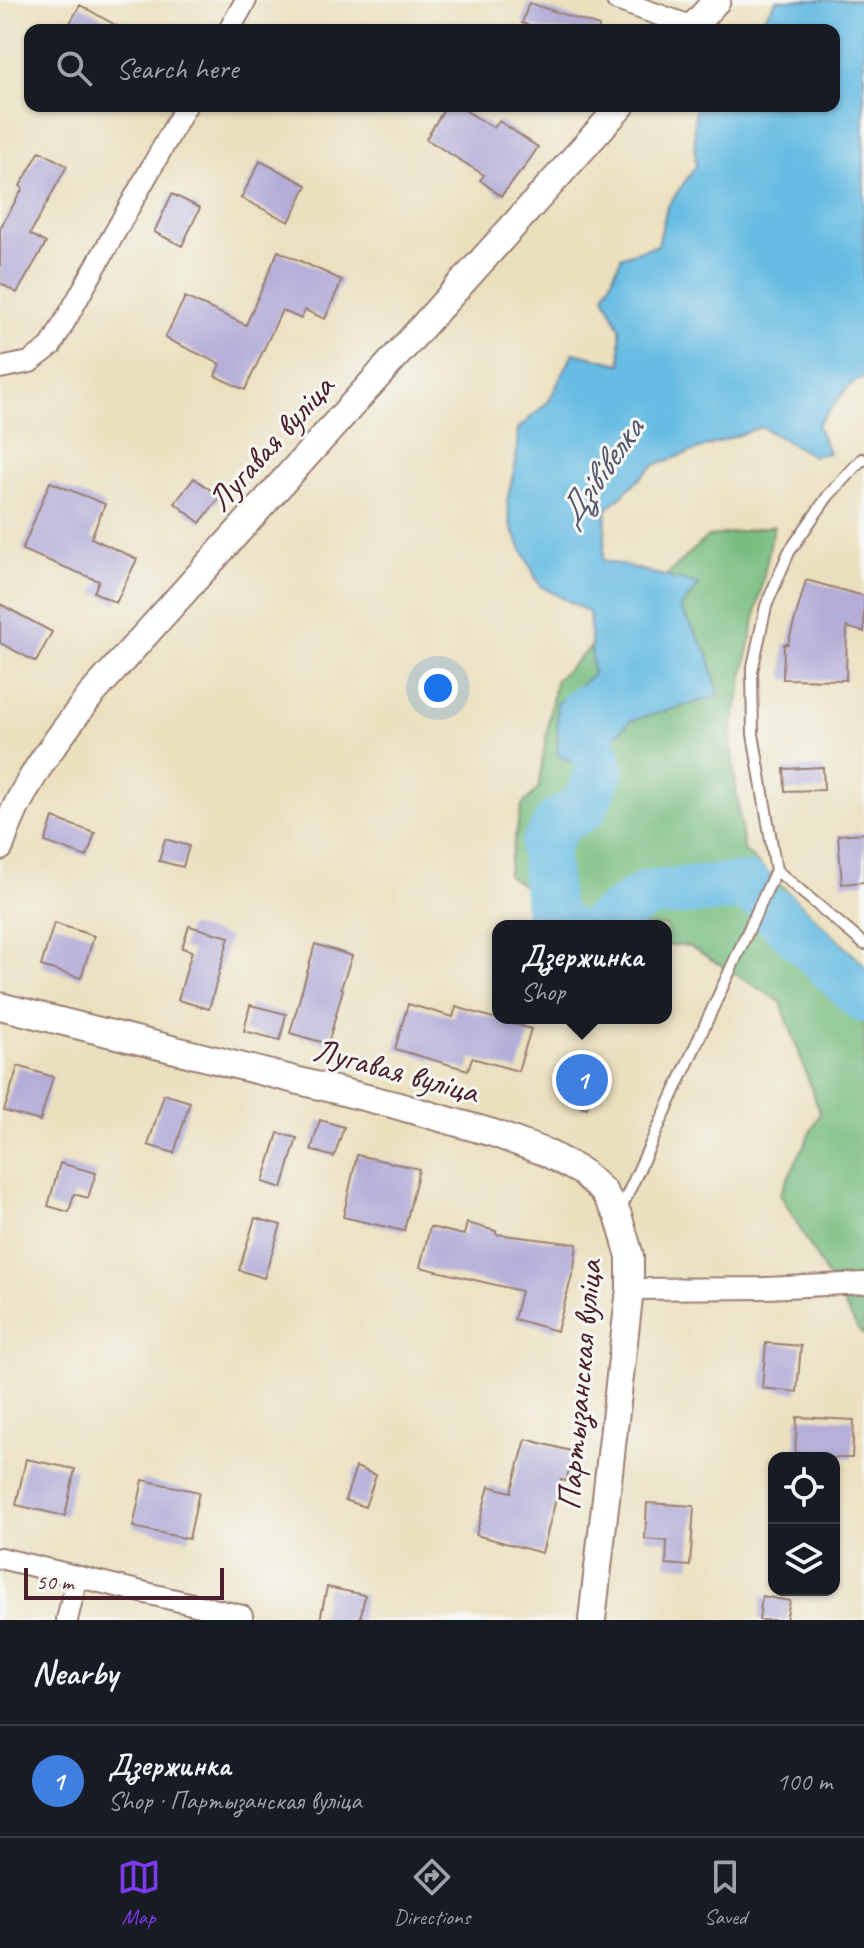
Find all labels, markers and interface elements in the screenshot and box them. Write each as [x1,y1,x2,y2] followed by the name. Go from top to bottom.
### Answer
[24,24,840,112] search box
[52,46,96,90] icon: search
[116,49,238,87] text: Search here
[197,364,344,520] street label: Лугавая вуліца
[546,406,656,536] water label: Дзівівелка
[418,668,458,708] your location
[492,920,672,1024] popup
[521,937,643,975] text: Дзержинка
[521,975,565,1008] text: Shop
[309,1027,485,1113] street label: Лугавая вуліца
[556,1050,608,1110] pin: 1
[547,1256,612,1512] street label: Партызанская вуліца
[768,1452,840,1596] map controls
[768,1452,840,1524] button: locate
[768,1524,840,1596] button: layers
[24,1564,224,1600] scale bar
[36,1568,73,1596] text: 50 m
[32,1651,118,1694] text: Nearby
[108,1746,230,1784] text: Дзержинка
[52,1765,64,1798] text: 1
[776,1765,832,1798] text: 100 m
[108,1784,362,1817] text: Shop · Партызанская вуліца
[117,1855,161,1931] tab: Map
[394,1855,470,1931] tab: Directions
[703,1855,747,1931] tab: Saved

